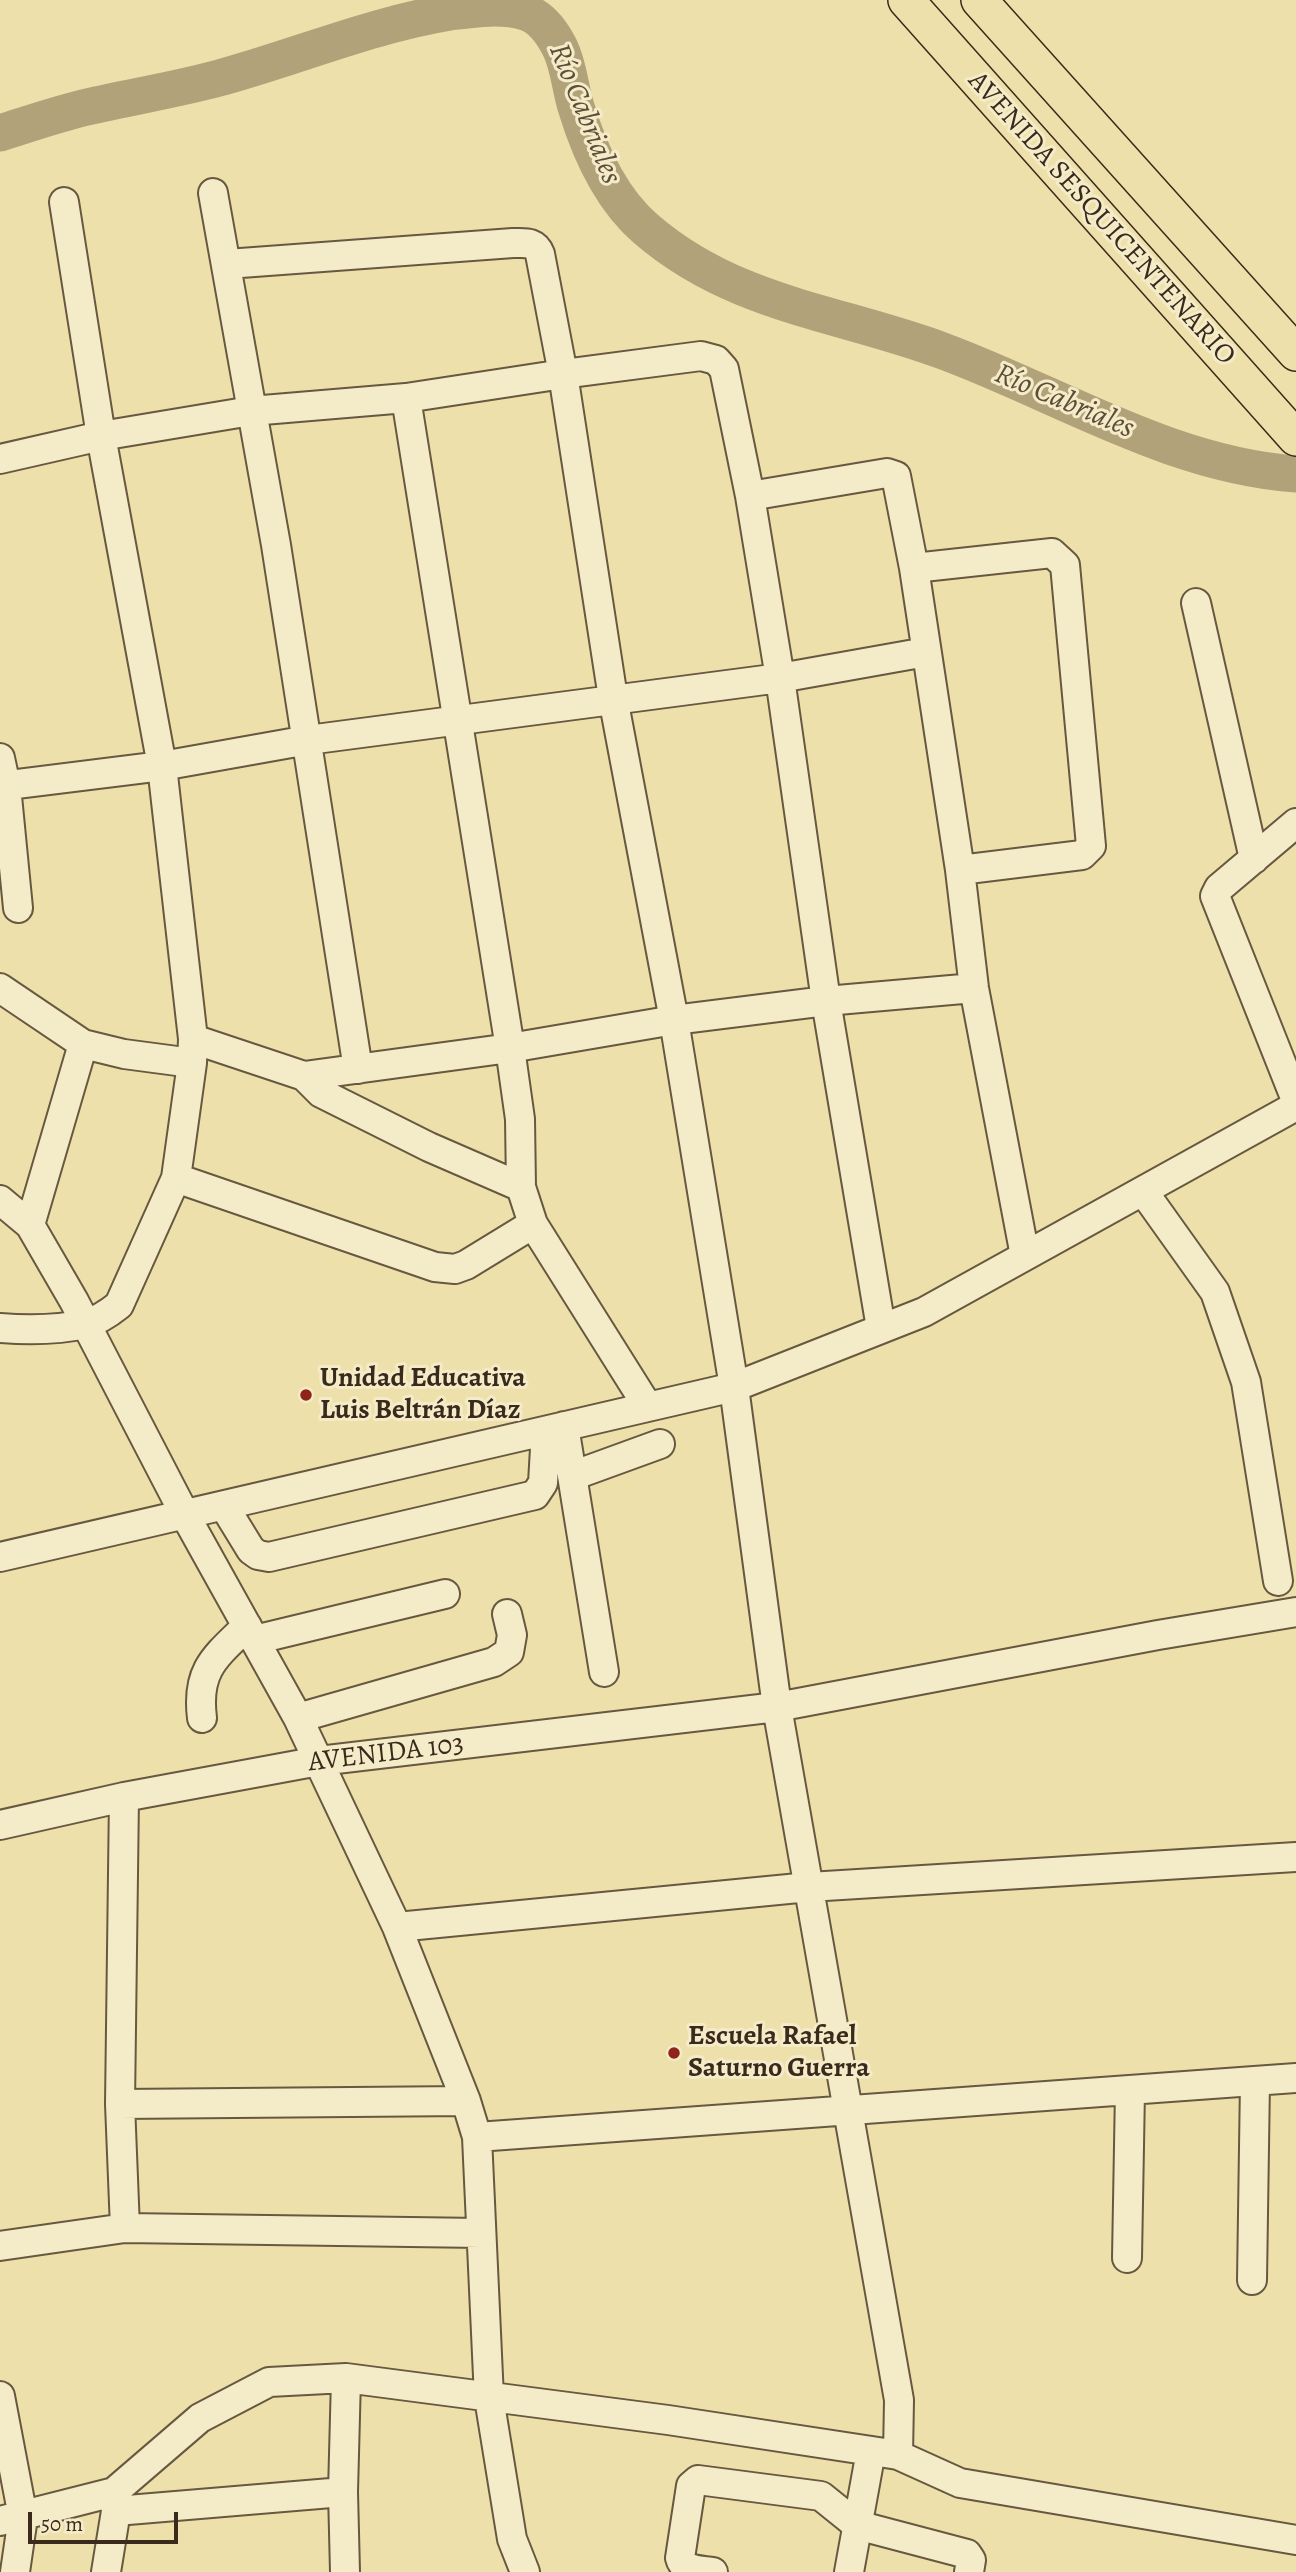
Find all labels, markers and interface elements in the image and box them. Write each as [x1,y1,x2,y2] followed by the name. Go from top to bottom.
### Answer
[540,39,628,189] water label: Río Cabriales
[960,65,1242,373] street label: AVENIDA SESQUICENTENARIO
[989,357,1139,447] water label: Río Cabriales
[320,1362,526,1428] place label: Unidad Educativa Luis Beltrán Díaz
[298,1387,314,1403] marker: Unidad Educativa Luis Beltrán Díaz
[306,1728,466,1780] street label: AVENIDA 103
[688,2020,870,2086] place label: Escuela Rafael Saturno Guerra
[666,2045,682,2061] marker: Escuela Rafael Saturno Guerra
[32,2498,182,2542] scale bar
[41,2510,83,2538] text: 50 m

